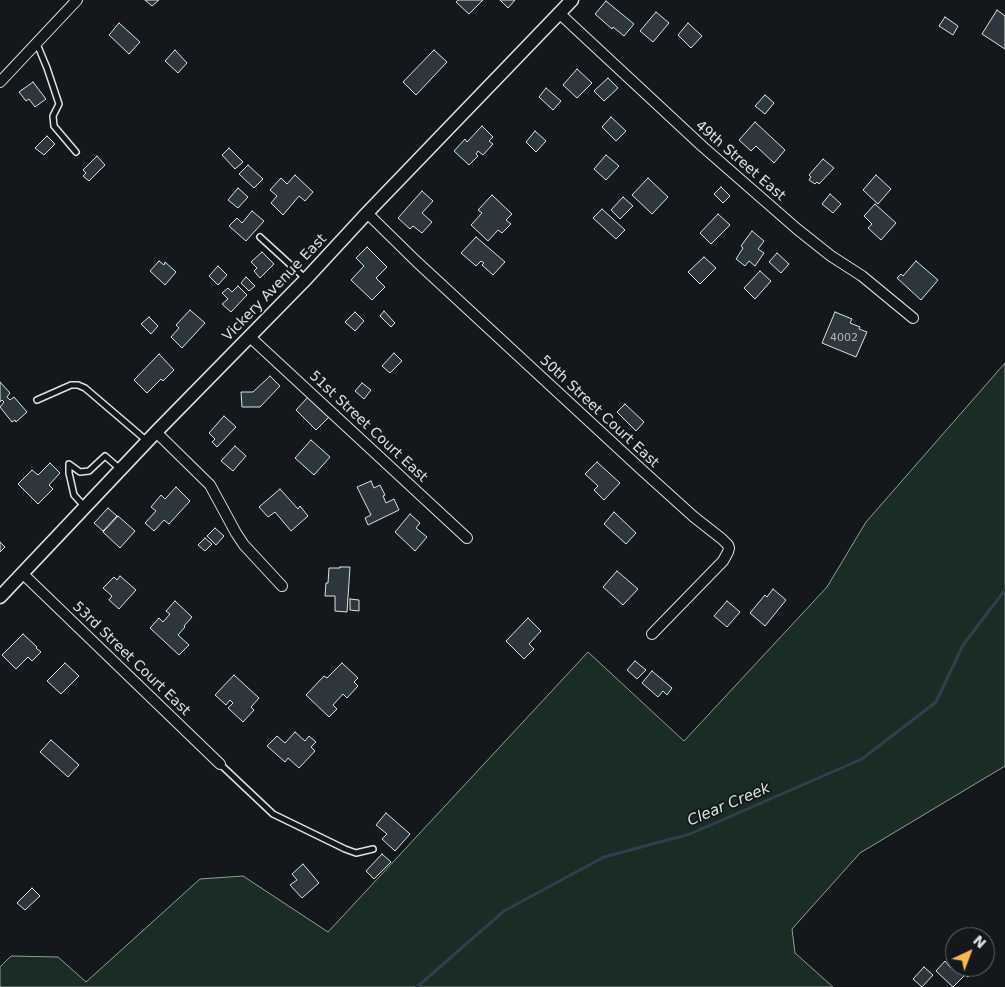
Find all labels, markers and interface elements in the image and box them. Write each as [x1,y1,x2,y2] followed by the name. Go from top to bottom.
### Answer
[692,117,788,205] street label: 49th Street East
[220,231,330,345] street label: Vickery Avenue East
[830,331,858,345] house number: 4002
[536,352,662,472] street label: 50th Street Court East
[306,368,430,486] street label: 51st Street Court East
[69,599,193,719] street label: 53rd Street Court East
[685,780,773,830] water label: Clear Creek
[945,927,995,977] north arrow
[970,932,989,952] text: N

